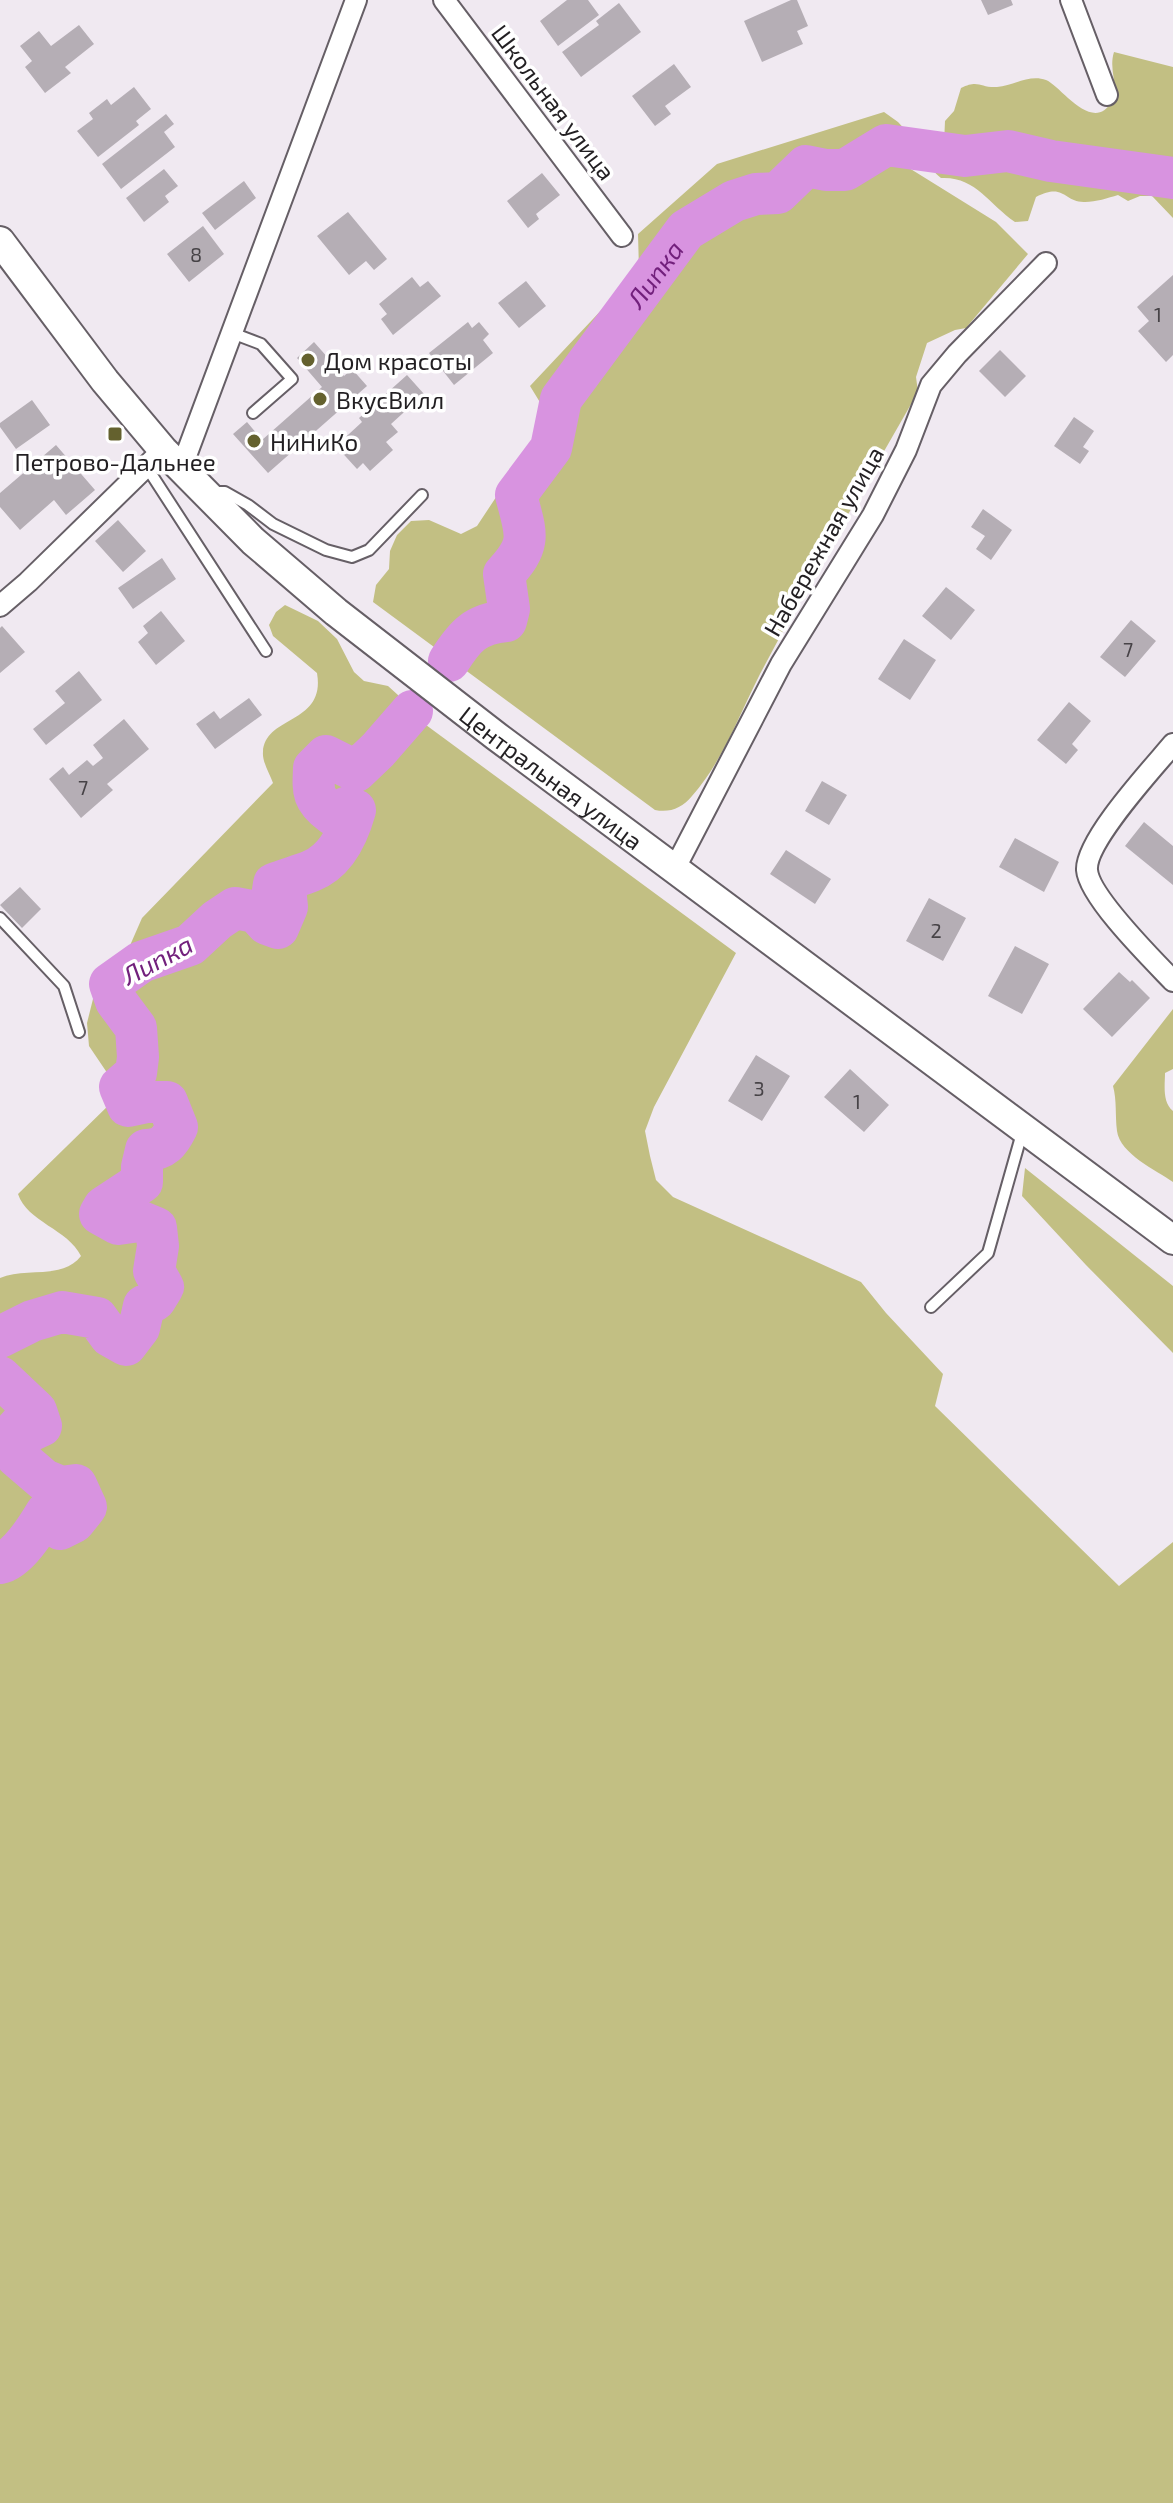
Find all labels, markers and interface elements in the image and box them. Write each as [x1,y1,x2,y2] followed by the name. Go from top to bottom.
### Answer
[485,19,622,186] street label: Школьная улица
[618,234,689,314] water label: Липка
[190,242,202,266] house number: 8
[1154,302,1162,326] house number: 1
[324,346,472,375] place label: Дом красоты
[299,351,317,369] marker: Дом красоты
[336,385,444,415] place label: ВкусВилл
[311,390,329,408] marker: ВкусВилл
[106,425,124,443] marker: Петрово-Дальнее
[270,427,358,456] place label: НиНиКо
[245,432,263,450] marker: НиНиКо
[757,441,890,642] street label: Набережная улица
[14,447,216,476] place label: Петрово-Дальнее
[1123,637,1133,661] house number: 7
[454,699,649,855] street label: Центральная улица
[78,775,88,799] house number: 7
[930,918,942,942] house number: 2
[115,928,198,991] water label: Липка
[753,1076,765,1100] house number: 3
[853,1089,861,1113] house number: 1

